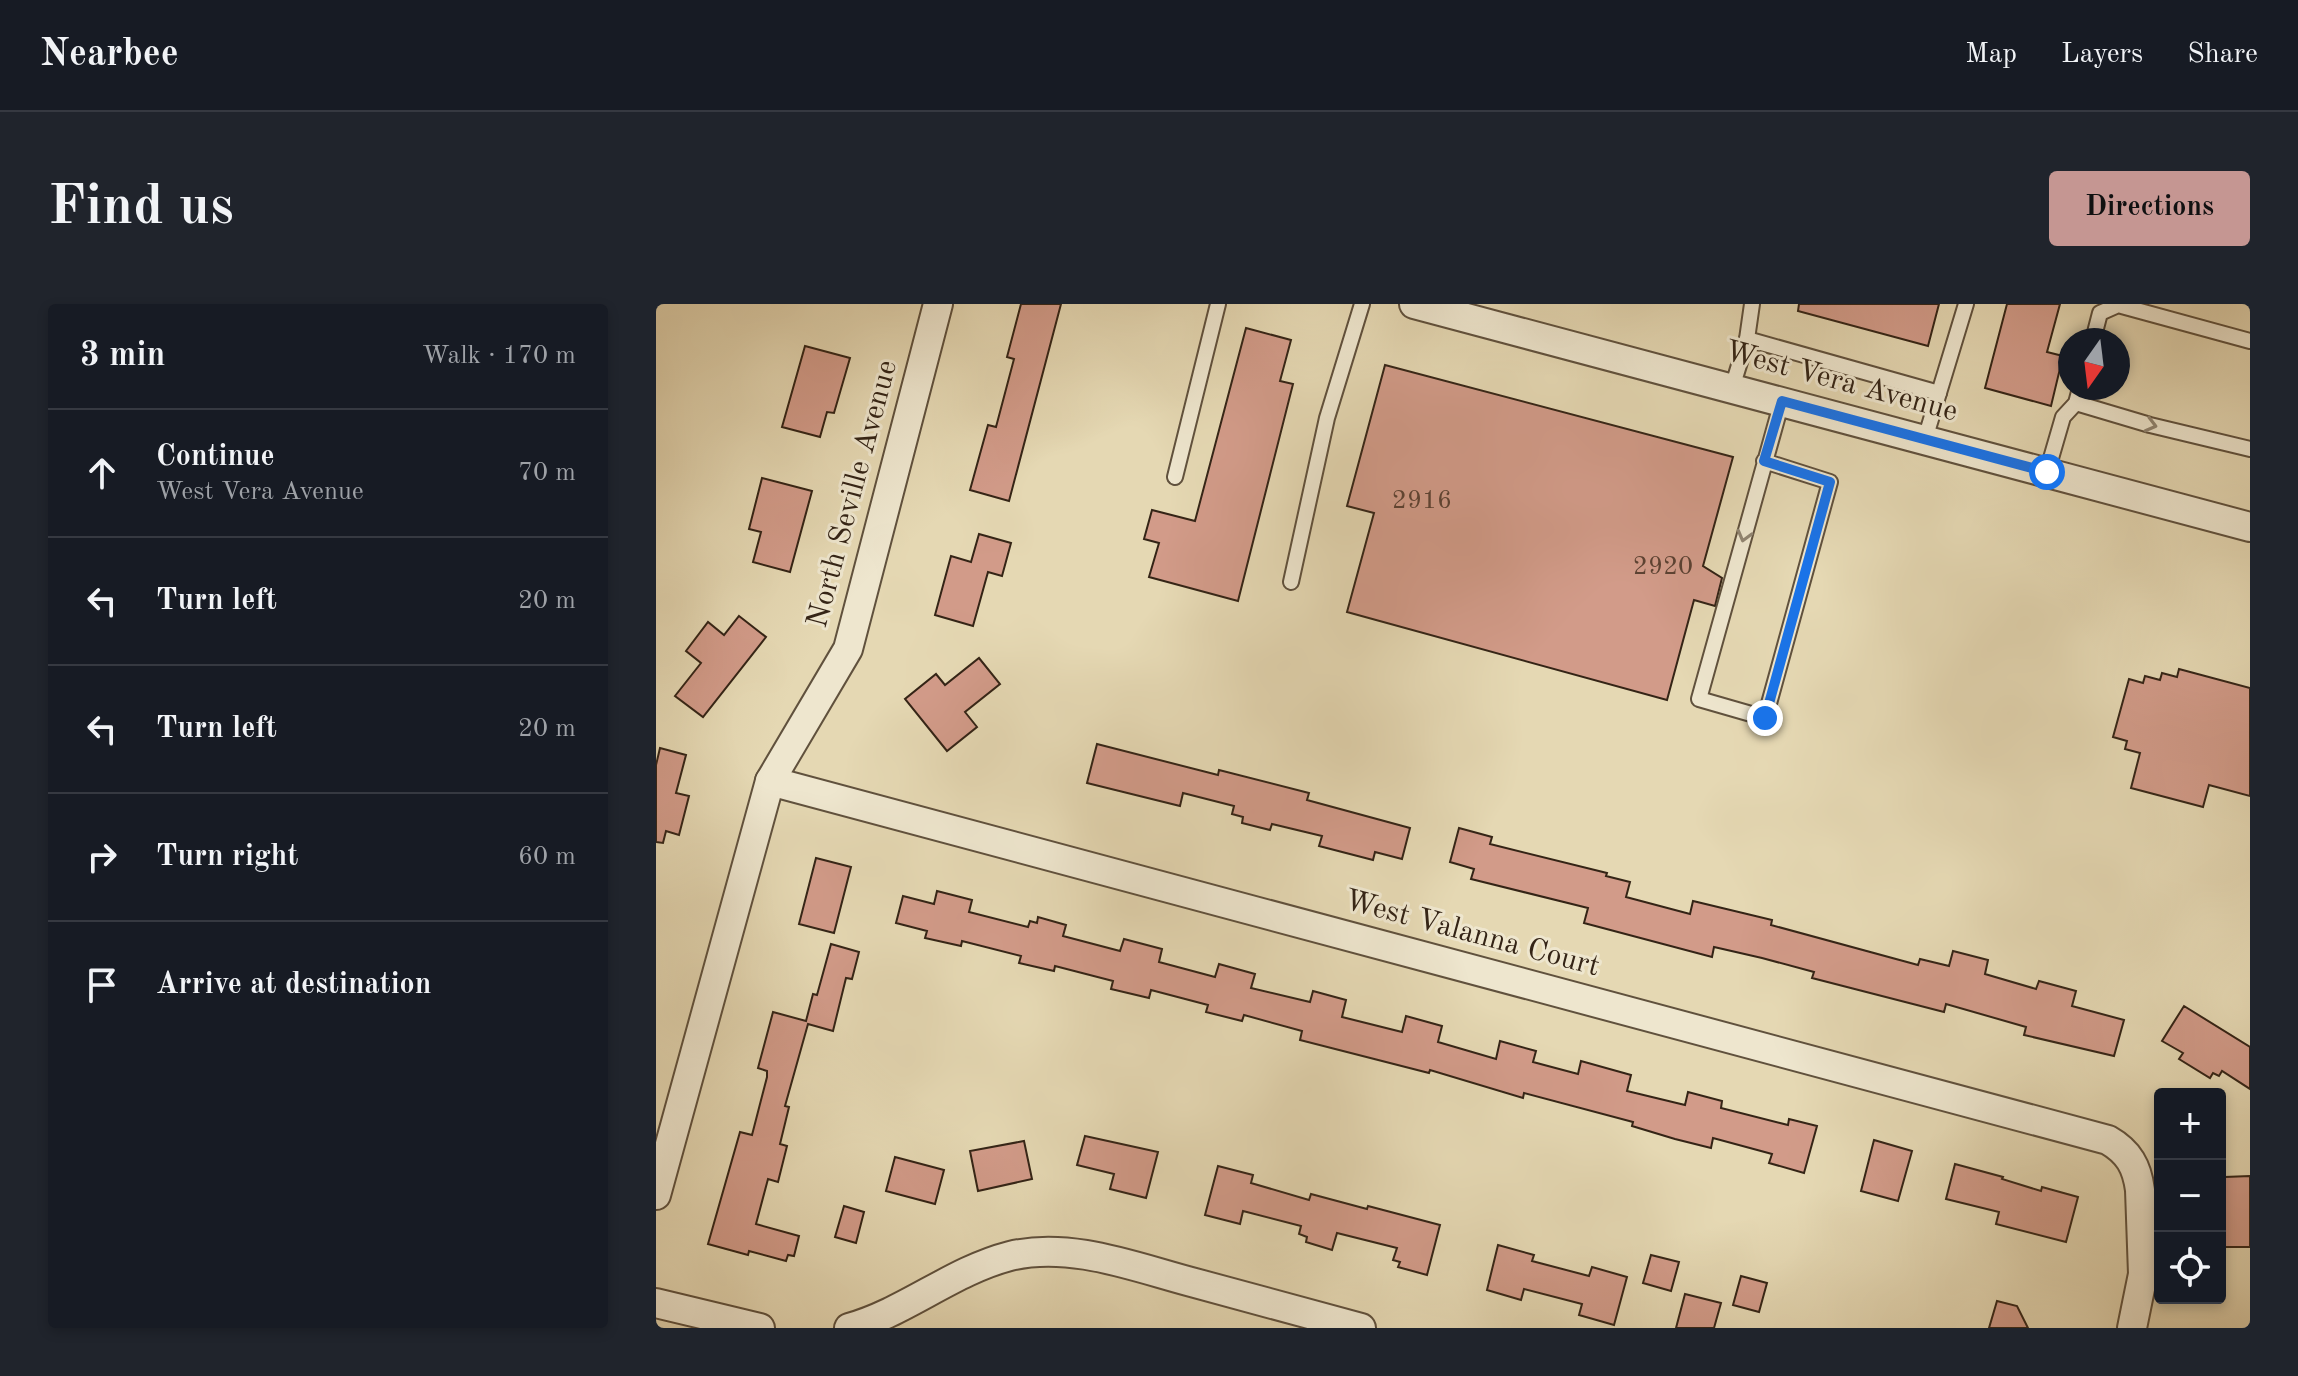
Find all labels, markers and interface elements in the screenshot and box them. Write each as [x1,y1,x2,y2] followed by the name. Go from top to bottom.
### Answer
[40,36,179,74] text: Nearbee
[1965,41,2017,69] text: Map
[2061,41,2143,69] text: Layers
[2187,41,2258,69] text: Share
[2049,171,2250,246] button: Directions
[48,180,234,236] text: Find us
[2058,328,2130,400] north arrow
[1721,336,1961,428] street label: West Vera Avenue
[80,339,165,373] text: 3 min
[422,343,576,369] text: Walk · 170 m
[803,357,903,631] street label: North Seville Avenue
[2143,416,2157,432] one-way arrow
[156,442,275,472] text: Continue
[80,451,124,495] icon: ahead
[2029,454,2065,490] route start
[518,460,576,486] text: 70 m
[156,479,364,505] text: West Vera Avenue
[1392,488,1452,514] house number: 2916
[1736,529,1753,543] one-way arrow
[1633,554,1693,580] house number: 2920
[80,579,124,623] icon: left
[156,586,277,616] text: Turn left
[518,588,576,614] text: 20 m
[1747,700,1783,736] route end
[80,707,124,751] icon: left
[156,714,277,744] text: Turn left
[518,716,576,742] text: 20 m
[80,835,124,879] icon: right
[156,842,298,872] text: Turn right
[518,844,576,870] text: 60 m
[1341,886,1603,982] street label: West Valanna Court
[80,963,124,1007] icon: arrive
[156,970,431,1000] text: Arrive at destination
[2154,1088,2226,1304] map controls
[2154,1088,2226,1160] button: +
[2154,1160,2226,1232] button: −
[2154,1232,2226,1304] button: locate

